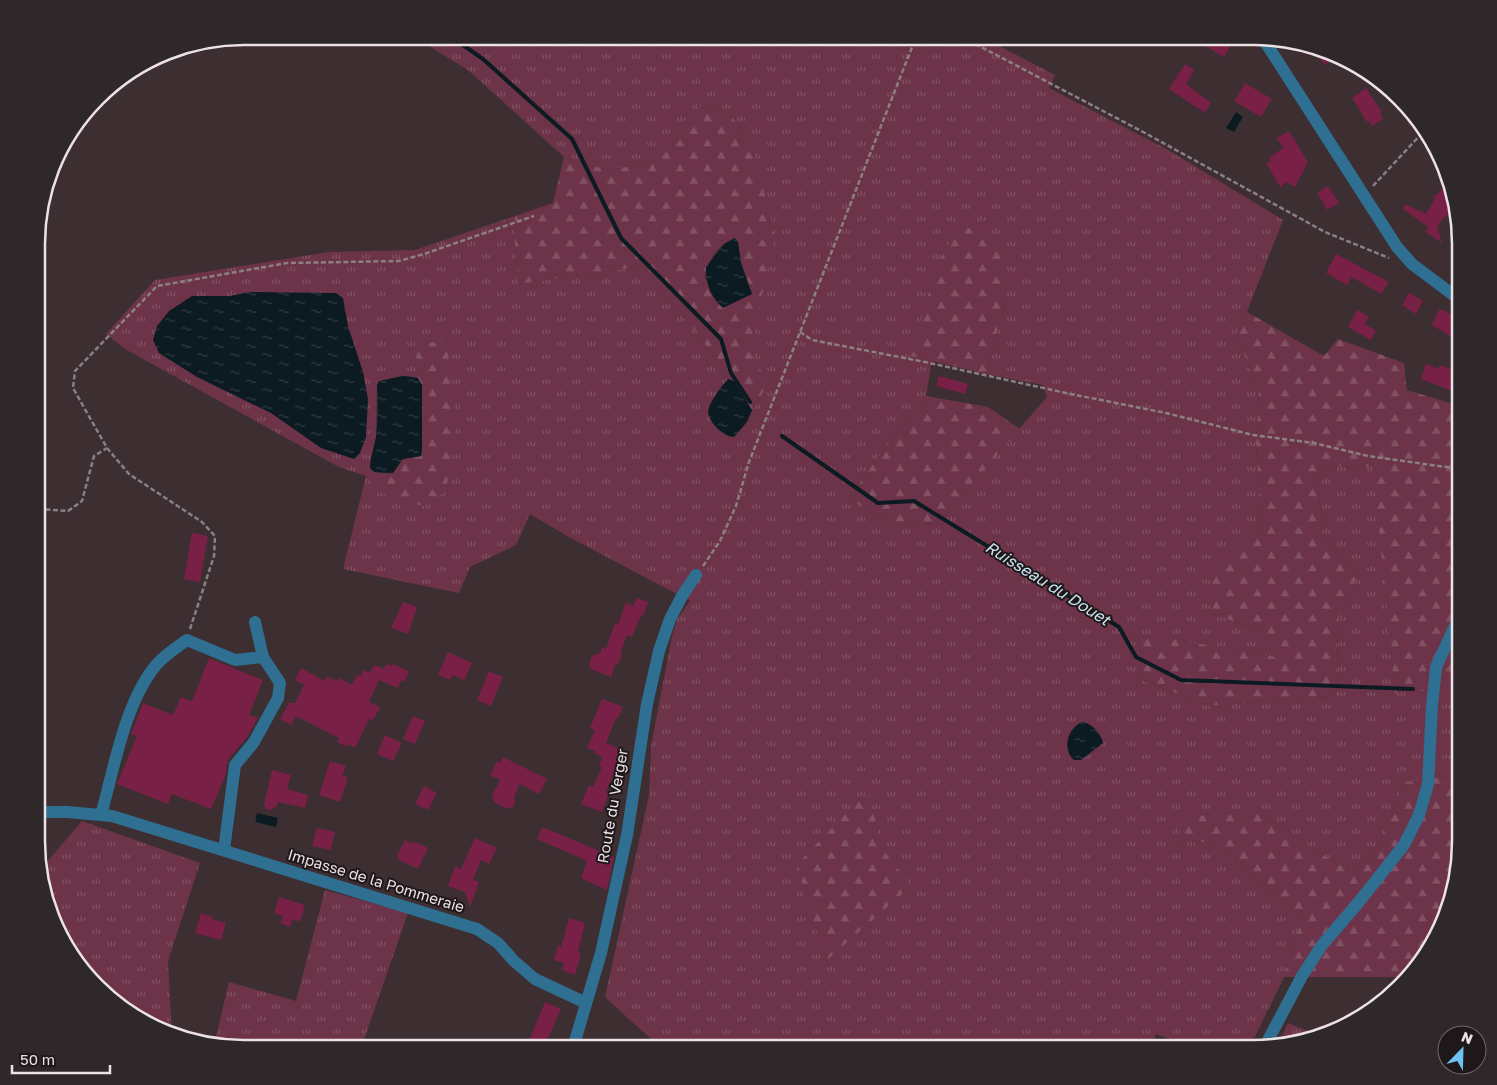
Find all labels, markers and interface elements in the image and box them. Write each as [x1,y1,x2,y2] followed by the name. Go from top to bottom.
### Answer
[982,537,1115,630] water label: Ruisseau du Douet
[593,747,631,864] street label: Route du Verger
[286,845,467,916] street label: Impasse de la Pommeraie
[1437,1025,1487,1075] north arrow
[1459,1028,1475,1047] text: N
[12,1042,110,1074] scale bar
[20,1050,55,1068] text: 50 m

